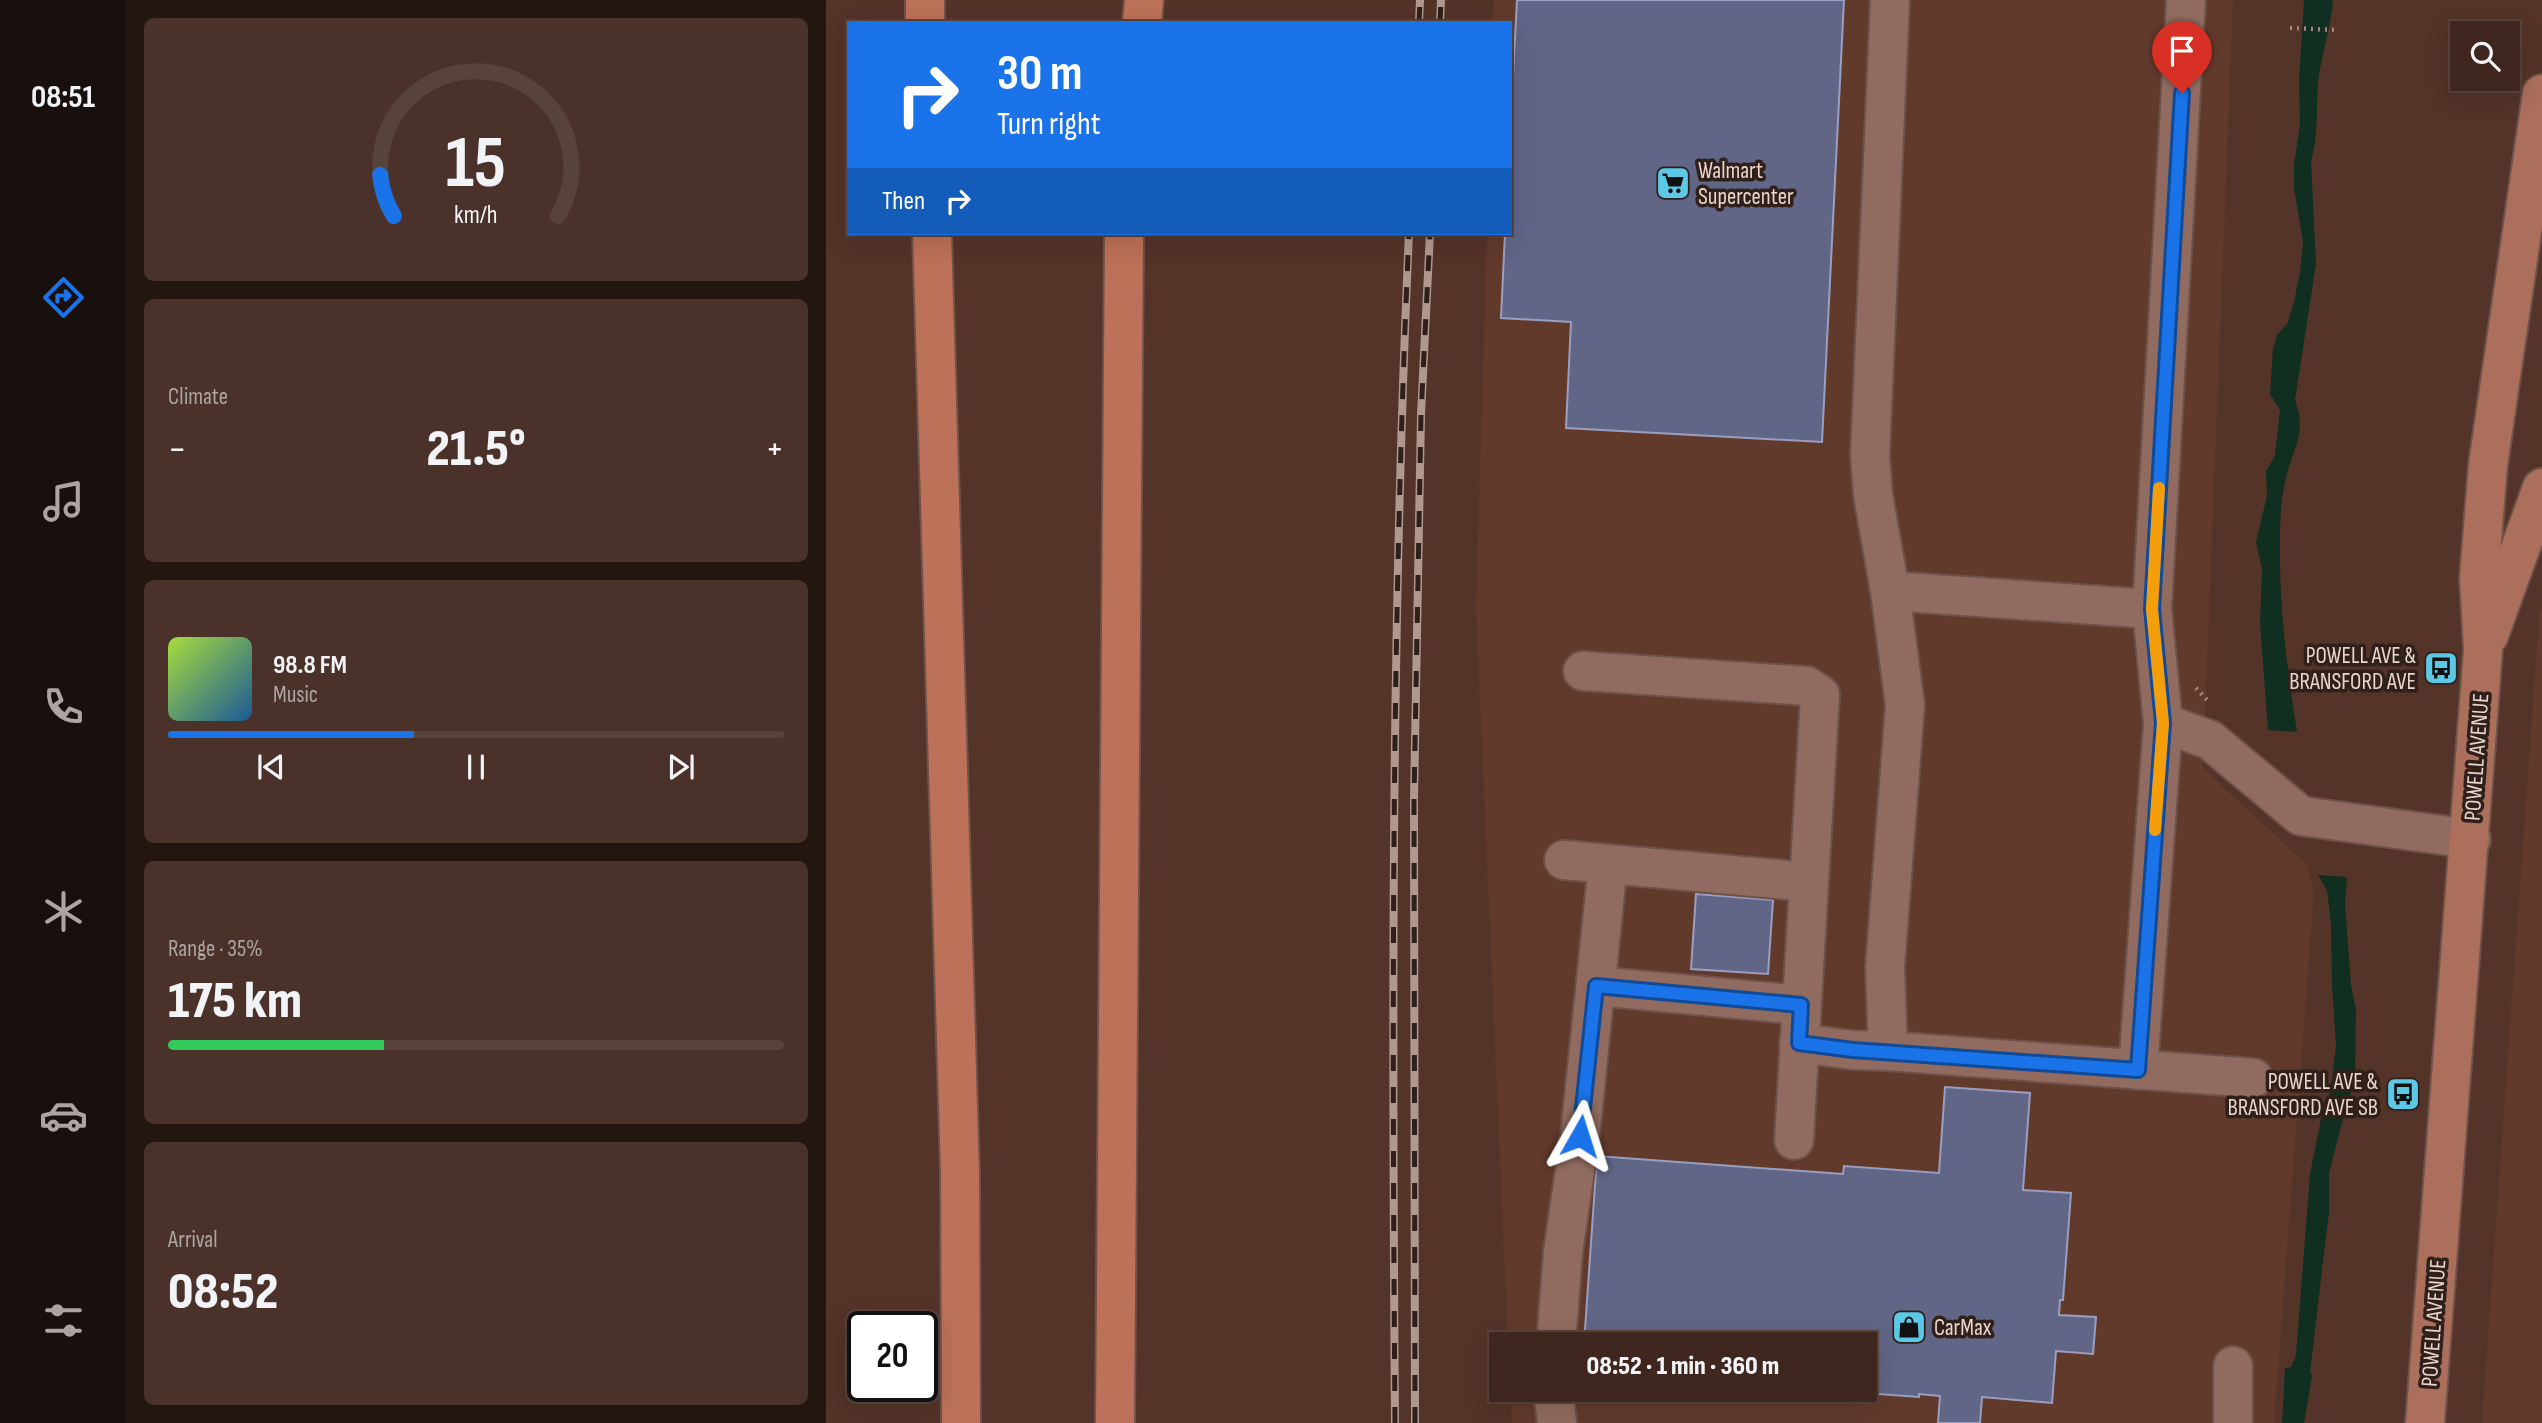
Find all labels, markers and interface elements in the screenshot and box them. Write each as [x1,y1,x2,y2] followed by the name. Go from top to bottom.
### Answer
[2152,21,2212,93] pin
[2450,21,2520,91] map controls
[2450,21,2520,91] button: search
[2163,32,2201,70] icon: arrive
[997,45,1082,104] text: 30 m
[882,49,973,140] icon: right
[31,78,95,117] text: 08:51
[997,105,1101,144] text: Turn right
[446,120,506,208] text: 15
[1698,157,1794,211] place label: Walmart Supercenter
[1654,164,1692,202] supermarket icon: Walmart Supercenter
[939,182,977,220] icon: right
[882,186,925,217] text: Then
[454,199,498,230] text: km/h
[39,273,88,322] icon: directions
[168,383,228,411] text: Climate
[426,418,526,481] text: 21.5°
[168,427,187,472] text: −
[765,427,784,472] text: +
[39,477,88,526] icon: music
[2289,642,2416,696] place label: POWELL AVE & BRANSFORD AVE
[2422,649,2460,687] bus stop icon: POWELL AVE & BRANSFORD AVE
[273,650,347,681] text: 98.8 FM
[273,681,318,709] text: Music
[39,682,88,731] icon: phone
[2459,692,2495,822] street label: POWELL AVENUE
[252,748,290,786] icon: previous
[457,748,495,786] icon: pause
[662,748,700,786] icon: next
[39,887,88,936] icon: climate
[168,935,263,963] text: Range · 35%
[168,970,302,1033] text: 175 km
[2227,1068,2378,1122] place label: POWELL AVE & BRANSFORD AVE SB
[2384,1075,2422,1113] bus stop icon: POWELL AVE & BRANSFORD AVE SB
[39,1091,88,1140] icon: car
[1543,1099,1617,1173] position arrow
[168,1226,217,1254] text: Arrival
[2416,1258,2452,1388] street label: POWELL AVENUE
[168,1261,278,1324] text: 08:52
[39,1296,88,1345] icon: filters
[1890,1308,1928,1346] shop icon: CarMax
[847,1311,938,1402] speed limit sign: 20
[1934,1314,1992,1342] place label: CarMax
[1587,1351,1779,1382] text: 08:52 · 1 min · 360 m

